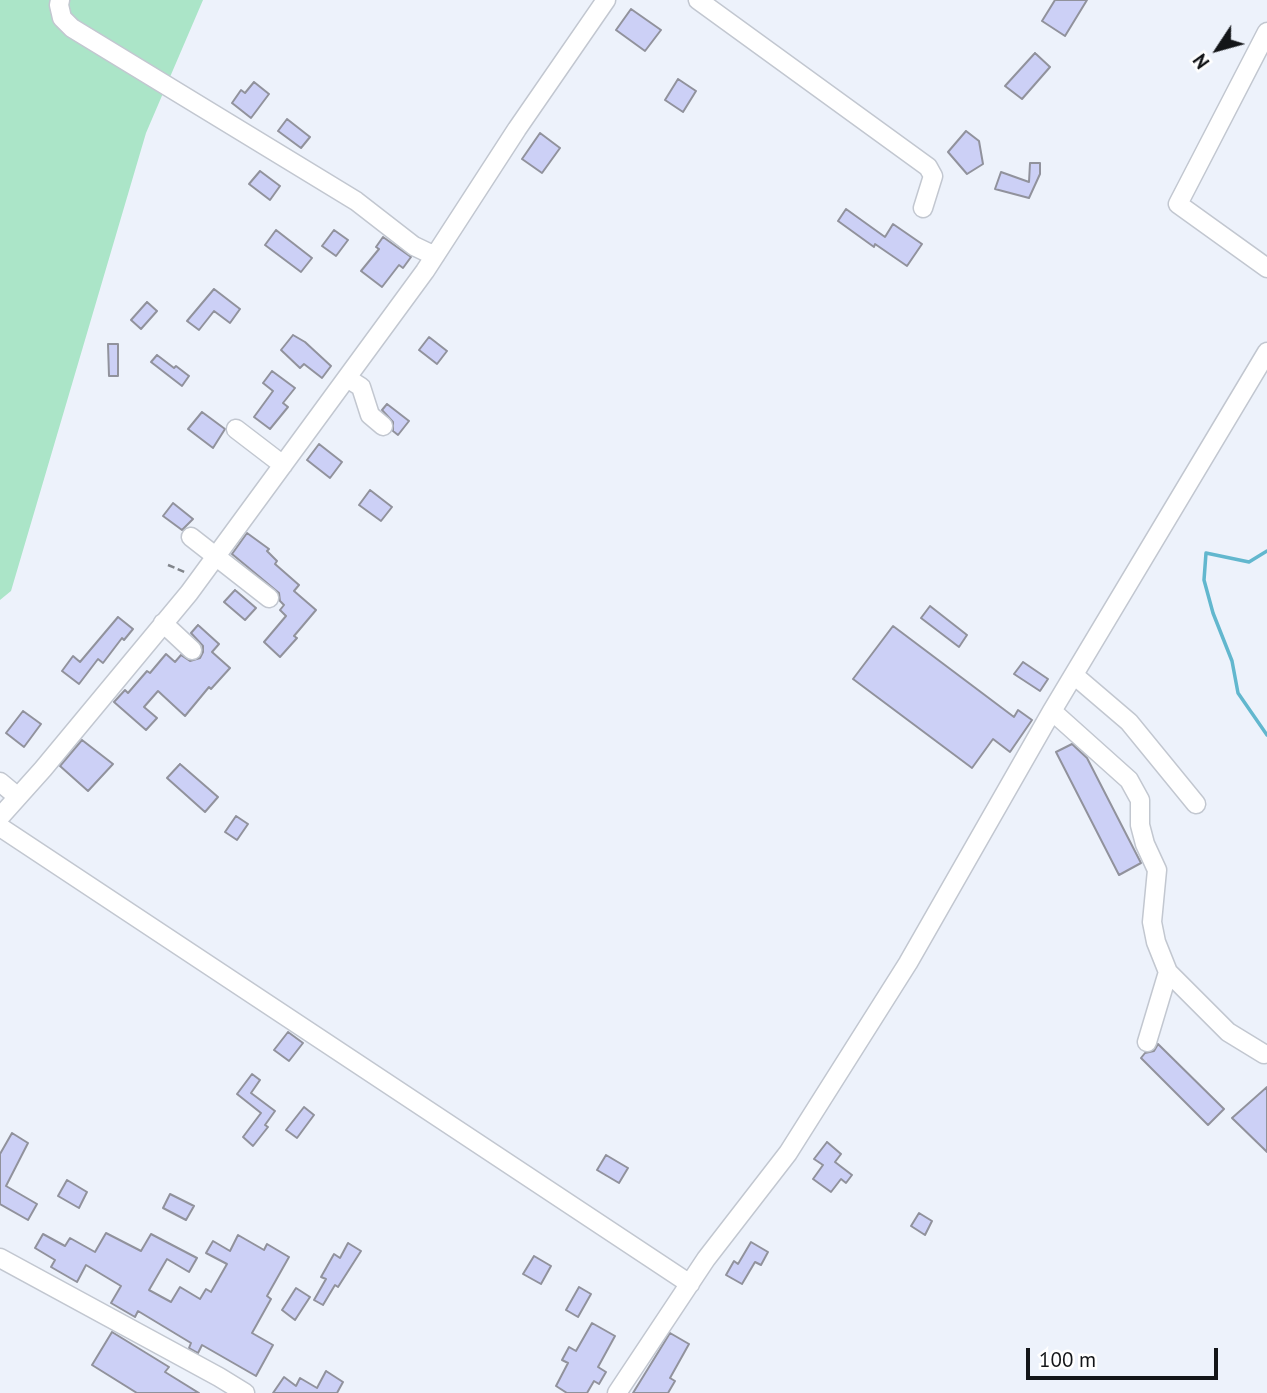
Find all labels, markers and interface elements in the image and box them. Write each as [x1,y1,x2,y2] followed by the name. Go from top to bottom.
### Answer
[1183,14,1253,84] north arrow
[1188,49,1214,73] text: N
[1029,1334,1222,1378] scale bar
[1039,1346,1096,1373] text: 100 m

